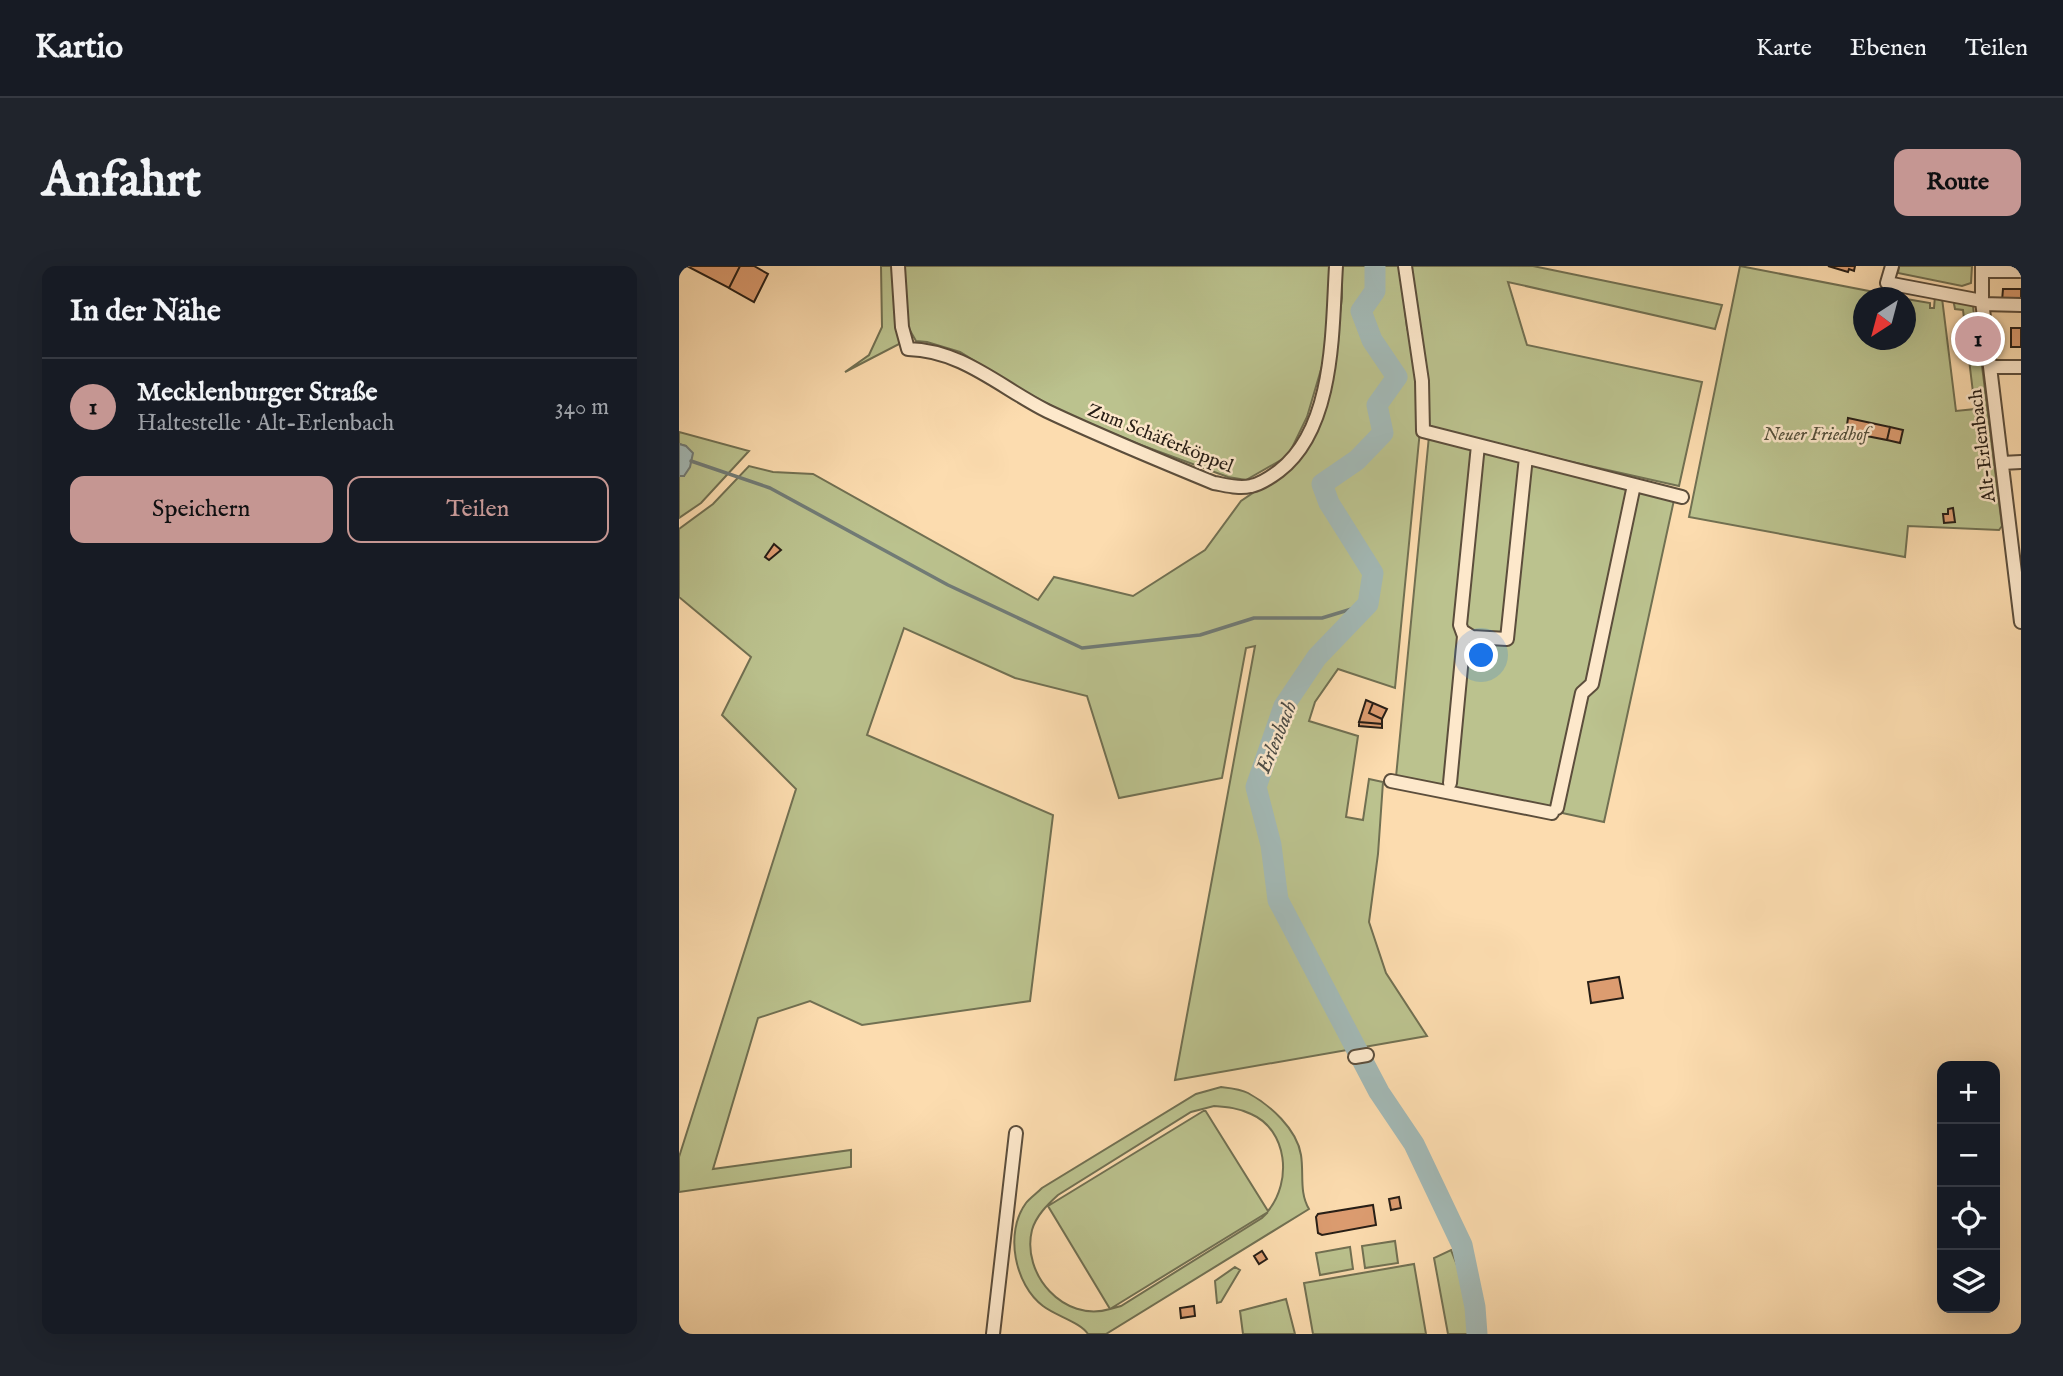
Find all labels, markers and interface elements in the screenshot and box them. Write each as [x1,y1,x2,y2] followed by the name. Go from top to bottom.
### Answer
[35,27,123,69] text: Kartio
[1756,33,1812,64] text: Karte
[1850,33,1927,64] text: Ebenen
[1965,33,2028,64] text: Teilen
[1894,149,2021,216] button: Route
[42,151,201,213] text: Anfahrt
[1853,287,1916,350] north arrow
[70,293,221,331] text: In der Nähe
[1955,313,2001,365] pin: 1
[137,376,377,409] text: Mecklenburger Straße
[1964,388,2002,505] street label: Alt-Erlenbach
[89,393,97,422] text: 1
[555,393,609,422] text: 340 m
[1084,399,1238,479] street label: Zum Schäferköppel
[137,409,394,438] text: Haltestelle · Alt-Erlenbach
[1763,423,1873,447] park label: Neuer Friedhof
[70,476,333,543] button: Speichern
[347,476,609,543] button: Teilen
[1464,638,1498,672] your location
[1250,697,1304,779] water label: Erlenbach
[1937,1061,2000,1313] map controls
[1937,1061,2000,1124] button: +
[1937,1124,2000,1187] button: −
[1937,1187,2000,1250] button: locate
[1937,1250,2000,1313] button: layers

